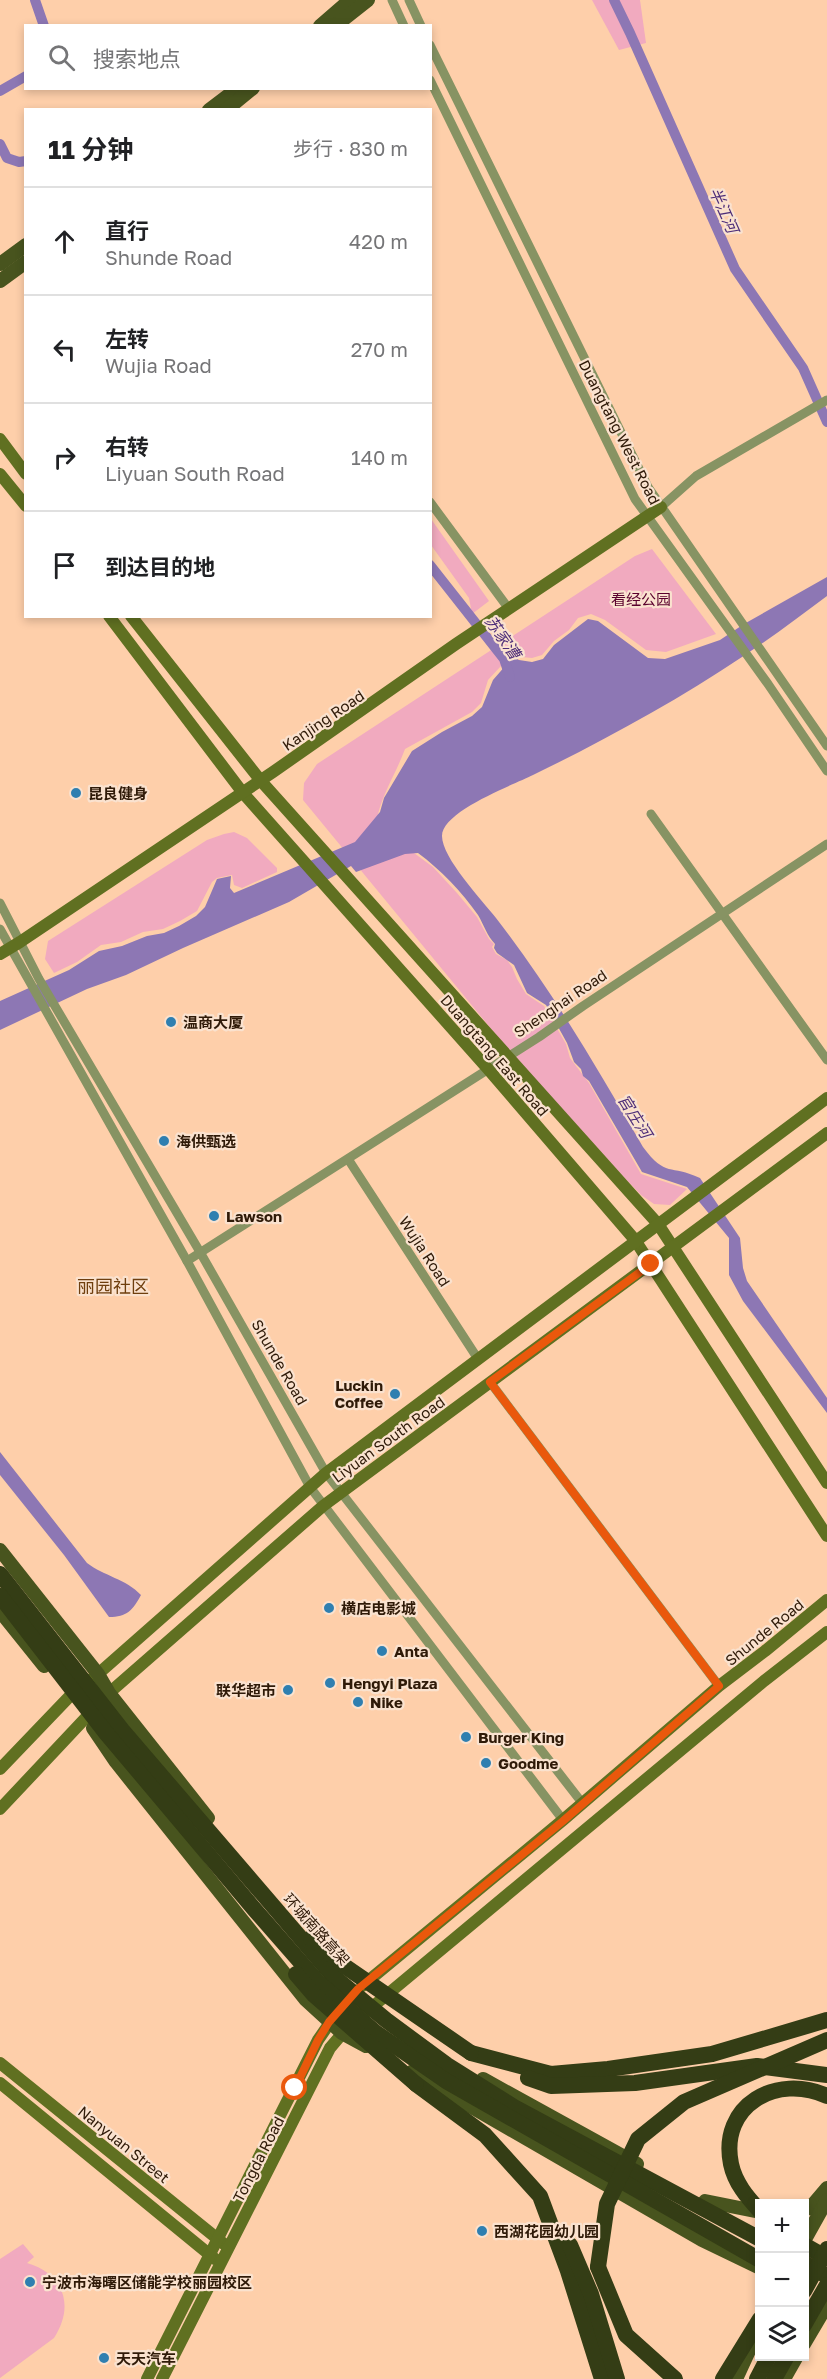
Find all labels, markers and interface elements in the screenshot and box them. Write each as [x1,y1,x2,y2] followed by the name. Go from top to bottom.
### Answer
[24,24,432,90] search box
[45,41,78,74] icon: search
[93,45,181,72] text: 搜索地点
[48,134,133,165] text: 11 分钟
[293,136,408,160] text: 步行 · 830 m
[705,184,744,239] water label: 半江河
[105,217,149,244] text: 直行
[48,225,81,258] icon: ahead
[349,229,408,253] text: 420 m
[105,245,232,269] text: Shunde Road
[105,325,149,352] text: 左转
[48,333,81,366] icon: left
[351,337,408,361] text: 270 m
[105,353,212,377] text: Wujia Road
[576,357,664,507] street label: Duangtang West Road
[105,433,149,460] text: 右转
[48,441,81,474] icon: right
[351,445,408,469] text: 140 m
[105,461,285,485] text: Liyuan South Road
[48,549,81,582] icon: arrive
[105,553,215,580] text: 到达目的地
[611,590,671,608] park label: 看经公园
[481,612,527,665] water label: 苏家漕
[279,686,367,754] street label: Kanjing Road
[88,784,148,802] place label: 昆良健身
[69,786,83,800] marker: 昆良健身
[510,965,610,1041] street label: Shenghai Road
[437,991,553,1119] street label: Duangtang East Road
[183,1013,243,1031] place label: 温商大厦
[164,1015,178,1029] marker: 温商大厦
[614,1090,658,1144] water label: 官庄河
[176,1132,236,1150] place label: 海供甄选
[157,1134,171,1148] marker: 海供甄选
[226,1207,282,1225] place label: Lawson
[207,1209,221,1223] marker: Lawson
[396,1212,454,1290] street label: Wujia Road
[637,1250,663,1276] route end
[77,1275,149,1297] district label: 丽园社区
[248,1316,312,1408] street label: Shunde Road
[335,1376,383,1411] place label: Luckin Coffee
[388,1387,402,1401] marker: Luckin Coffee
[328,1392,448,1486] street label: Liyuan South Road
[721,1595,807,1669] street label: Shunde Road
[341,1599,416,1617] place label: 横店电影城
[322,1601,336,1615] marker: 横店电影城
[394,1642,429,1660] place label: Anta
[375,1644,389,1658] marker: Anta
[342,1674,438,1692] place label: Hengyi Plaza
[323,1676,337,1690] marker: Hengyi Plaza
[216,1681,276,1699] place label: 联华超市
[281,1683,295,1697] marker: 联华超市
[370,1693,403,1711] place label: Nike
[351,1695,365,1709] marker: Nike
[478,1728,564,1746] place label: Burger King
[459,1730,473,1744] marker: Burger King
[498,1754,558,1772] place label: Goodme
[479,1756,493,1770] marker: Goodme
[280,1890,354,1968] street label: 环城南路高架
[281,2074,307,2100] route start
[75,2102,173,2186] street label: Nanyuan Street
[229,2113,287,2205] street label: Tongda Road
[755,2199,809,2361] map controls
[755,2199,809,2253] button: +
[494,2222,599,2240] place label: 西湖花园幼儿园
[475,2224,489,2238] marker: 西湖花园幼儿园
[755,2253,809,2307] button: −
[42,2273,252,2291] place label: 宁波市海曙区储能学校丽园校区
[23,2275,37,2289] marker: 宁波市海曙区储能学校丽园校区
[755,2307,809,2361] button: layers
[116,2349,176,2367] place label: 天天汽车
[97,2351,111,2365] marker: 天天汽车

